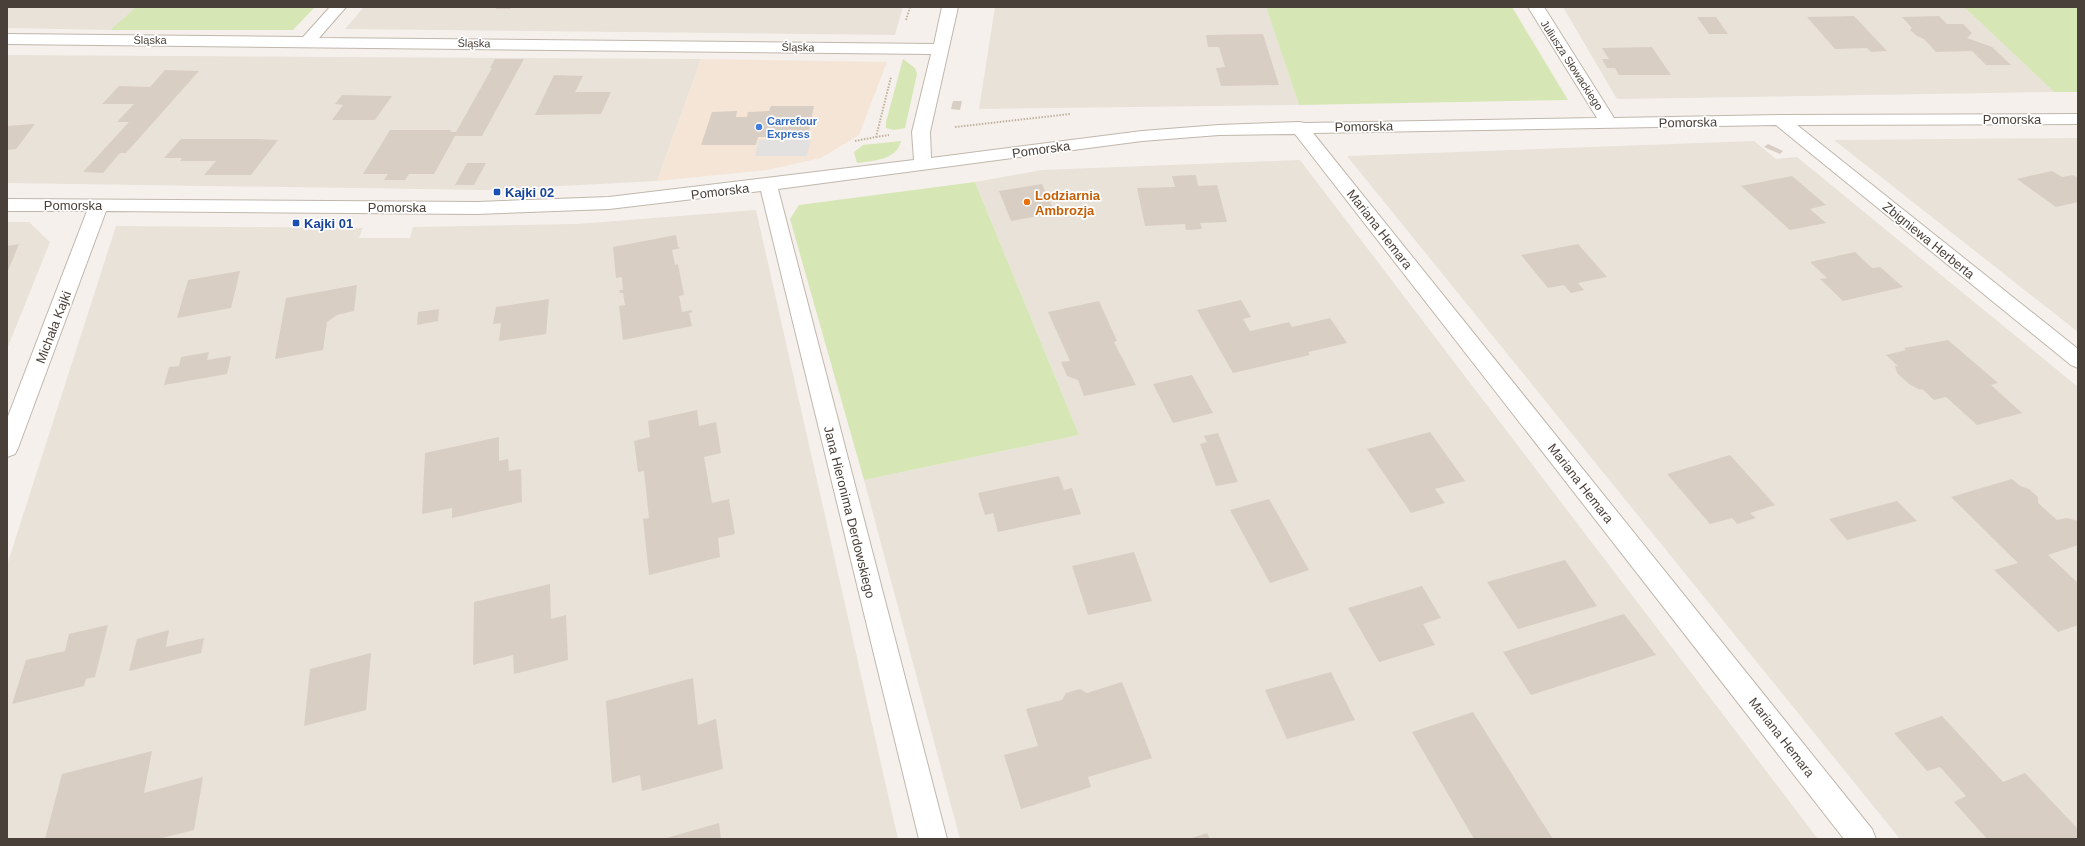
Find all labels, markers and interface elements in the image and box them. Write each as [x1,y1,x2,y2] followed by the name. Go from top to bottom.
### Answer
[1538,18,1606,112] street label: Juliusza Słowackiego
[133,34,167,46] street label: Śląska
[457,37,491,49] street label: Śląska
[781,41,815,53] street label: Śląska
[1983,112,2042,127] street label: Pomorska
[1659,114,1718,131] street label: Pomorska
[767,115,818,140] place label: Carrefour Express
[1335,118,1394,135] street label: Pomorska
[754,122,764,132] marker: Carrefour Express
[1011,138,1072,161] street label: Pomorska
[690,180,751,203] street label: Pomorska
[505,185,554,200] place label: Kajki 02
[492,187,502,197] marker: Kajki 02
[1344,187,1416,273] street label: Mariana Hemara
[1035,188,1101,218] place label: Lodziarnia Ambrozja
[1022,197,1032,207] marker: Lodziarnia Ambrozja
[44,198,103,213] street label: Pomorska
[1880,199,1978,282] street label: Zbigniewa Herberta
[368,200,427,215] street label: Pomorska
[304,216,353,231] place label: Kajki 01
[291,218,301,228] marker: Kajki 01
[33,289,74,366] street label: Michała Kajki
[821,424,878,600] street label: Jana Hieronima Derdowskiego
[1545,441,1617,527] street label: Mariana Hemara
[1746,695,1818,781] street label: Mariana Hemara

